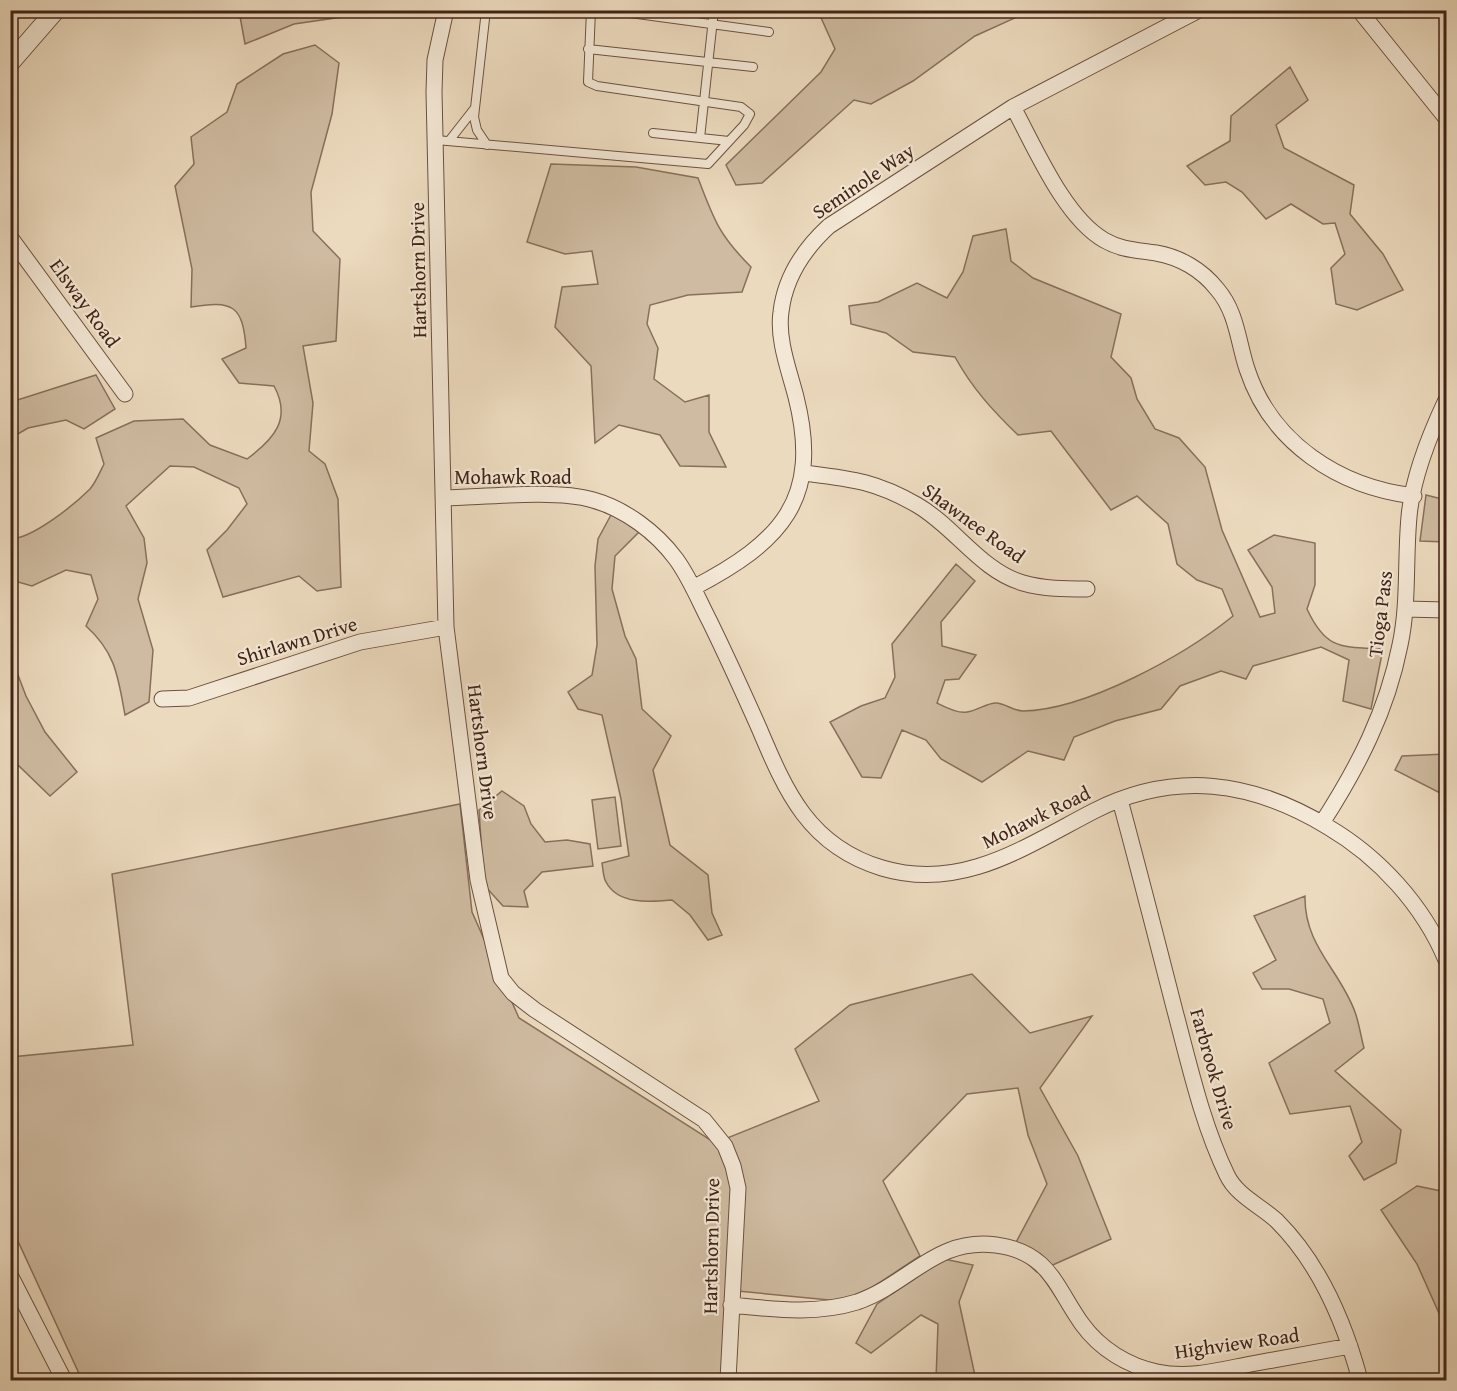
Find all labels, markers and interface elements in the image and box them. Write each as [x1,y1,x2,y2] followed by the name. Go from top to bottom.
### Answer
[806,136,920,225] street label: Seminole Way
[402,202,433,338] street label: Hartshorn Drive
[43,252,128,353] street label: Elsway Road
[454,462,572,491] street label: Mohawk Road
[917,475,1032,570] street label: Shawnee Road
[1360,569,1399,659] street label: Tioga Pass
[233,608,361,673] street label: Shirlawn Drive
[461,683,506,821] street label: Hartshorn Drive
[977,778,1095,855] street label: Mohawk Road
[1183,1005,1246,1133] street label: Farbrook Drive
[695,1178,726,1314] street label: Hartshorn Drive
[1173,1319,1301,1366] street label: Highview Road

